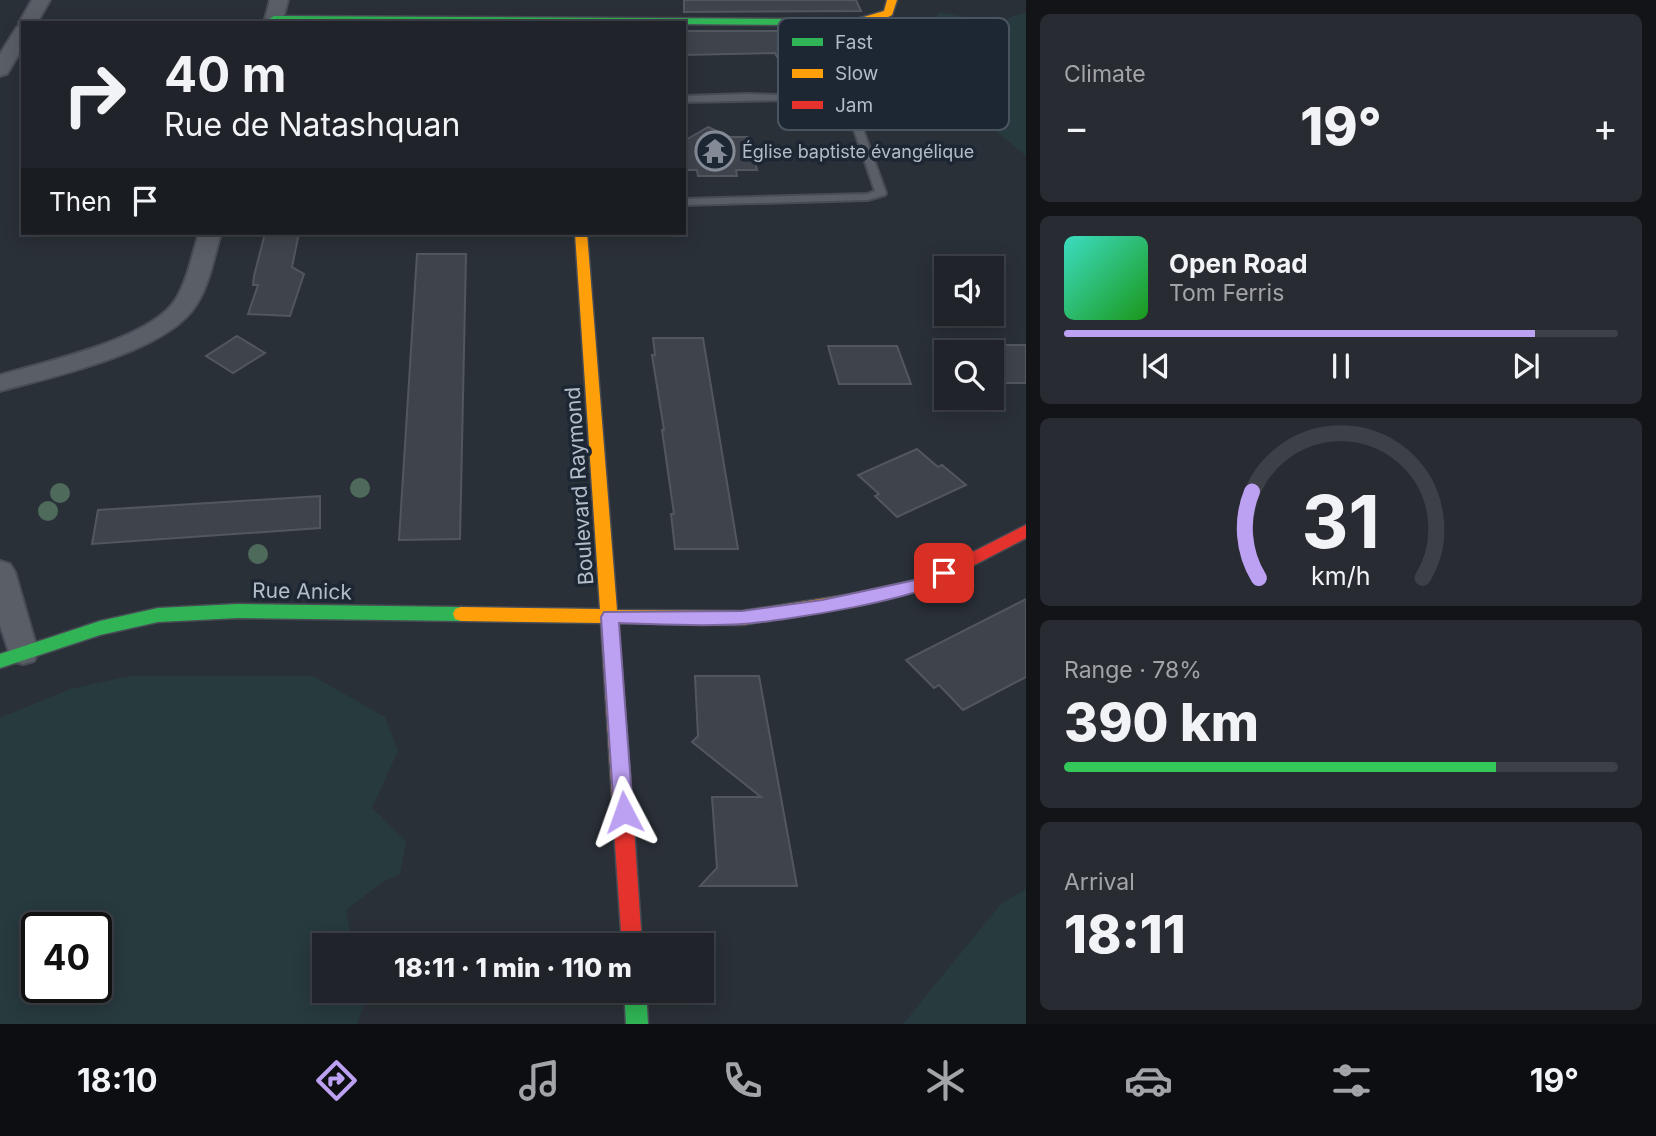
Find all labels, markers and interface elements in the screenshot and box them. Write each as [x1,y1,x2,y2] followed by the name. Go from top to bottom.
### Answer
[778,18,1009,130] legend
[835,31,873,54] text: Fast
[164,45,287,104] text: 40 m
[49,49,140,140] icon: right
[1064,60,1146,88] text: Climate
[835,62,878,85] text: Slow
[835,94,873,117] text: Jam
[1300,95,1382,158] text: 19°
[1064,104,1089,150] text: −
[1593,104,1618,150] text: +
[164,105,460,144] text: Rue de Natashquan
[694,130,736,172] temple icon: Église baptiste évangélique
[742,140,974,162] place label: Église baptiste évangélique
[126,182,164,220] icon: arrive
[49,186,112,217] text: Then
[1169,248,1308,279] text: Open Road
[934,256,1004,410] map controls
[934,256,1004,326] button: sound
[1169,279,1284,307] text: Tom Ferris
[934,340,1004,410] button: search
[1137,347,1175,385] icon: previous
[1322,347,1360,385] icon: pause
[1507,347,1545,385] icon: next
[560,386,598,586] street label: Boulevard Raymond
[1302,477,1380,566] text: 31
[914,543,974,603] pin
[925,554,963,592] icon: arrive
[1311,561,1371,591] text: km/h
[252,578,352,604] street label: Rue Anick
[1064,656,1202,684] text: Range · 78%
[1064,691,1259,754] text: 390 km
[587,775,661,849] position arrow
[1064,868,1135,896] text: Arrival
[1064,903,1186,966] text: 18:11
[21,912,112,1003] speed limit sign: 40
[394,952,632,983] text: 18:11 · 1 min · 110 m
[312,1056,361,1105] icon: directions
[515,1056,564,1105] icon: music
[718,1056,767,1105] icon: phone
[921,1056,970,1105] icon: climate
[1124,1056,1173,1105] icon: car
[1327,1056,1376,1105] icon: filters
[77,1061,158,1100] text: 18:10
[1530,1061,1579,1100] text: 19°

